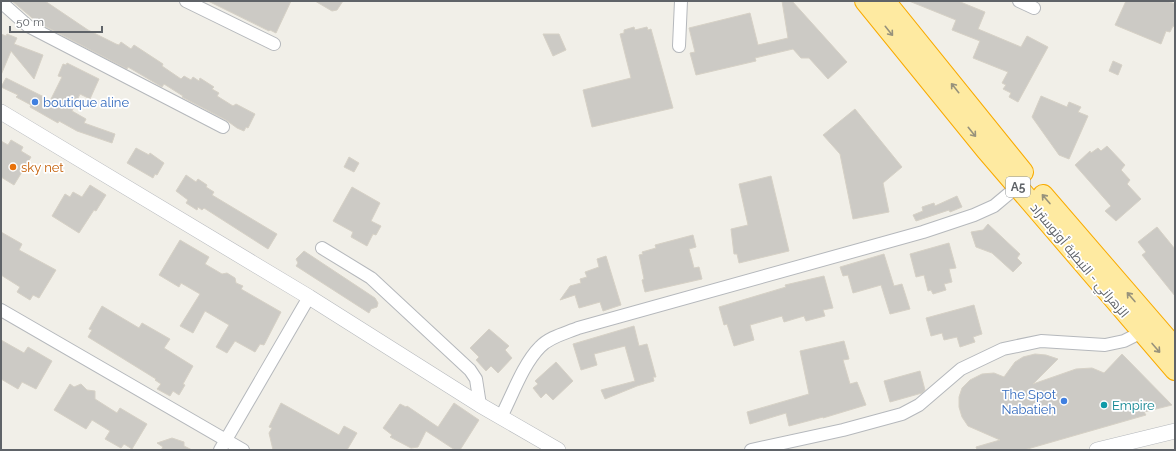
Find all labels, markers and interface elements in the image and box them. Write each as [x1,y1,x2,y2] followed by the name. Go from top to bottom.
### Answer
[10,8,102,34] scale bar
[16,15,44,29] text: 50 m
[885,26,894,37] one-way arrow
[950,82,959,93] one-way arrow
[43,95,129,110] place label: boutique aline
[30,97,40,107] marker: boutique aline
[967,126,976,137] one-way arrow
[21,160,64,175] place label: sky net
[8,162,18,172] marker: sky net
[1006,177,1030,197] road number: A5
[1042,193,1051,204] one-way arrow
[1025,199,1133,323] street label: الزهراني - النبطية أوتوستراد
[1127,292,1136,303] one-way arrow
[1151,343,1160,353] one-way arrow
[1001,387,1057,417] place label: The Spot Nabatieh
[1059,396,1069,406] marker: The Spot Nabatieh
[1112,398,1155,413] place label: Empire
[1099,400,1109,410] marker: Empire

